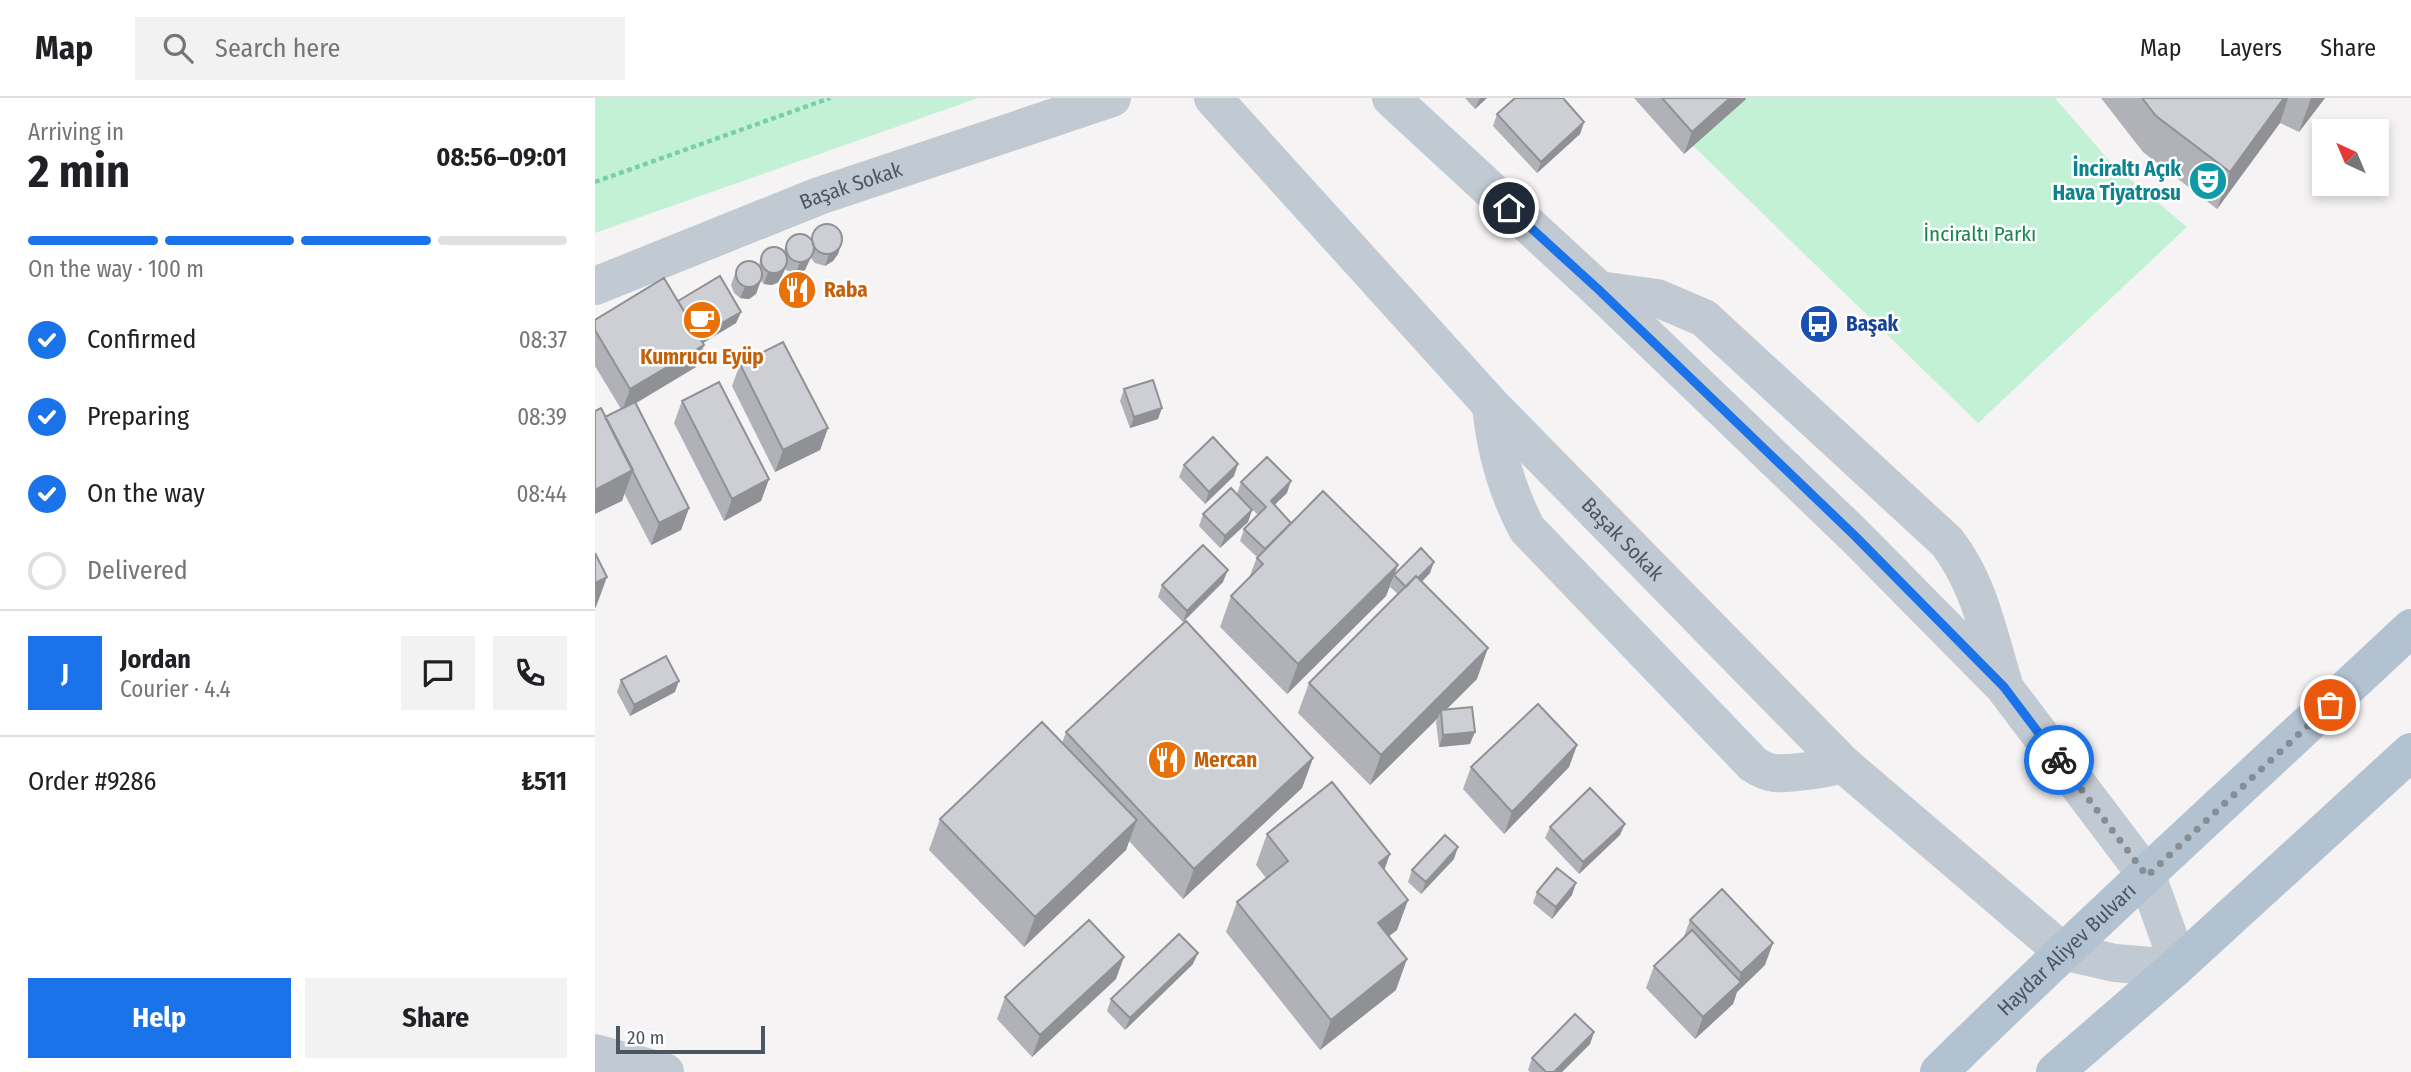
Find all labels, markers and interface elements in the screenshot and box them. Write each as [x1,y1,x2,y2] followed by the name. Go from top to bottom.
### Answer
[135,17,625,80] search box
[35,28,93,68] text: Map
[159,29,197,67] icon: search
[215,33,340,64] text: Search here
[2140,34,2182,62] text: Map
[2220,34,2282,62] text: Layers
[2320,34,2376,62] text: Share
[28,118,124,146] text: Arriving in
[2312,119,2389,196] north arrow
[2312,119,2389,196] map controls
[436,142,567,173] text: 08:56–09:01
[28,144,130,199] text: 2 min
[2052,155,2181,206] place label: İnciraltı Açık Hava Tiyatrosu
[796,156,906,215] street label: Başak Sokak
[2187,160,2229,202] theatre icon: İnciraltı Açık Hava Tiyatrosu
[1479,178,1539,238] pin
[1490,189,1528,227] icon: home
[1924,221,2036,247] park label: İnciraltı Parkı
[28,255,204,283] text: On the way · 100 m
[776,269,818,311] restaurant icon: Raba
[824,277,868,303] place label: Raba
[681,299,723,341] cafe icon: Kumrucu Eyüp
[1798,303,1840,345] bus stop icon: Başak
[1846,311,1899,337] place label: Başak
[28,321,66,359] icon: check
[87,324,197,355] text: Confirmed
[519,326,567,354] text: 08:37
[640,344,764,370] place label: Kumrucu Eyüp
[28,398,66,436] icon: check
[87,401,189,432] text: Preparing
[517,403,567,431] text: 08:39
[28,475,66,513] icon: check
[87,478,205,509] text: On the way
[516,480,567,508] text: 08:44
[1576,492,1669,586] street label: Başak Sokak
[87,555,188,586] text: Delivered
[401,636,475,710] button: chat
[493,636,567,710] button: phone
[120,644,191,675] text: Jordan
[61,658,69,689] text: J
[120,675,231,703] text: Courier · 4.4
[2300,675,2360,735] pin
[2311,686,2349,724] icon: bag
[2024,725,2094,795] courier
[1146,739,1188,781] restaurant icon: Mercan
[2040,741,2078,779] icon: bike
[1194,747,1257,773] place label: Mercan
[28,766,156,797] text: Order #9286
[521,766,567,797] text: ₺511
[1992,878,2141,1021] street label: Haydar Aliyev Bulvarı
[28,978,291,1058] button: Help
[305,978,567,1058] button: Share
[616,1023,765,1055] scale bar
[627,1026,664,1049] text: 20 m

